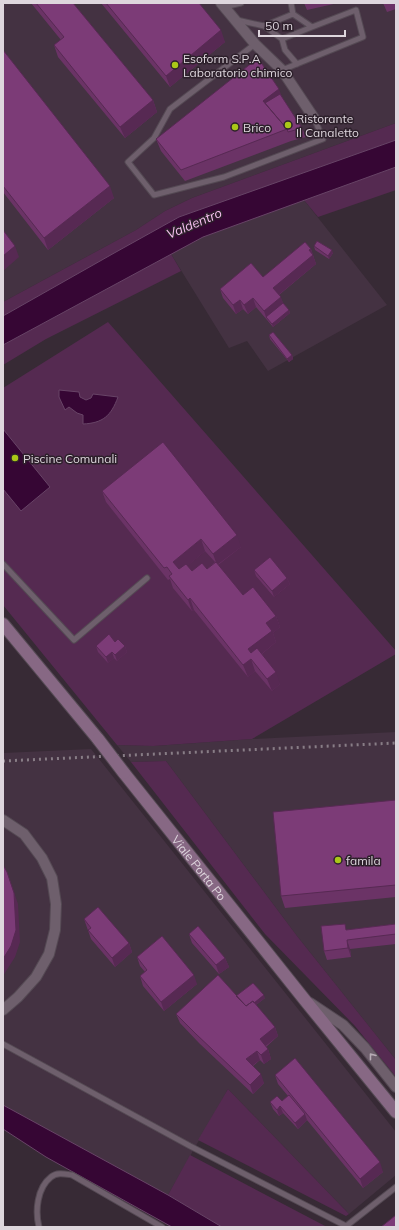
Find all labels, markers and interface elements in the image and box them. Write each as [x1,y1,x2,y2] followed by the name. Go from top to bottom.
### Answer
[259,12,345,38] scale bar
[265,18,293,33] text: 50 m
[183,51,293,80] place label: Esoform S.P.A Laboratorio chimico
[170,60,180,70] marker: Esoform S.P.A Laboratorio chimico
[296,111,359,140] place label: Ristorante Il Canaletto
[243,120,271,135] place label: Brico
[283,120,293,130] marker: Ristorante Il Canaletto
[230,122,240,132] marker: Brico
[164,204,224,242] water label: Valdentro
[23,451,117,466] place label: Piscine Comunali
[10,453,20,463] marker: Piscine Comunali
[169,832,230,903] street label: Viale Porta Po
[346,853,381,868] place label: famila
[333,855,343,865] marker: famila
[369,1054,376,1061] one-way arrow

